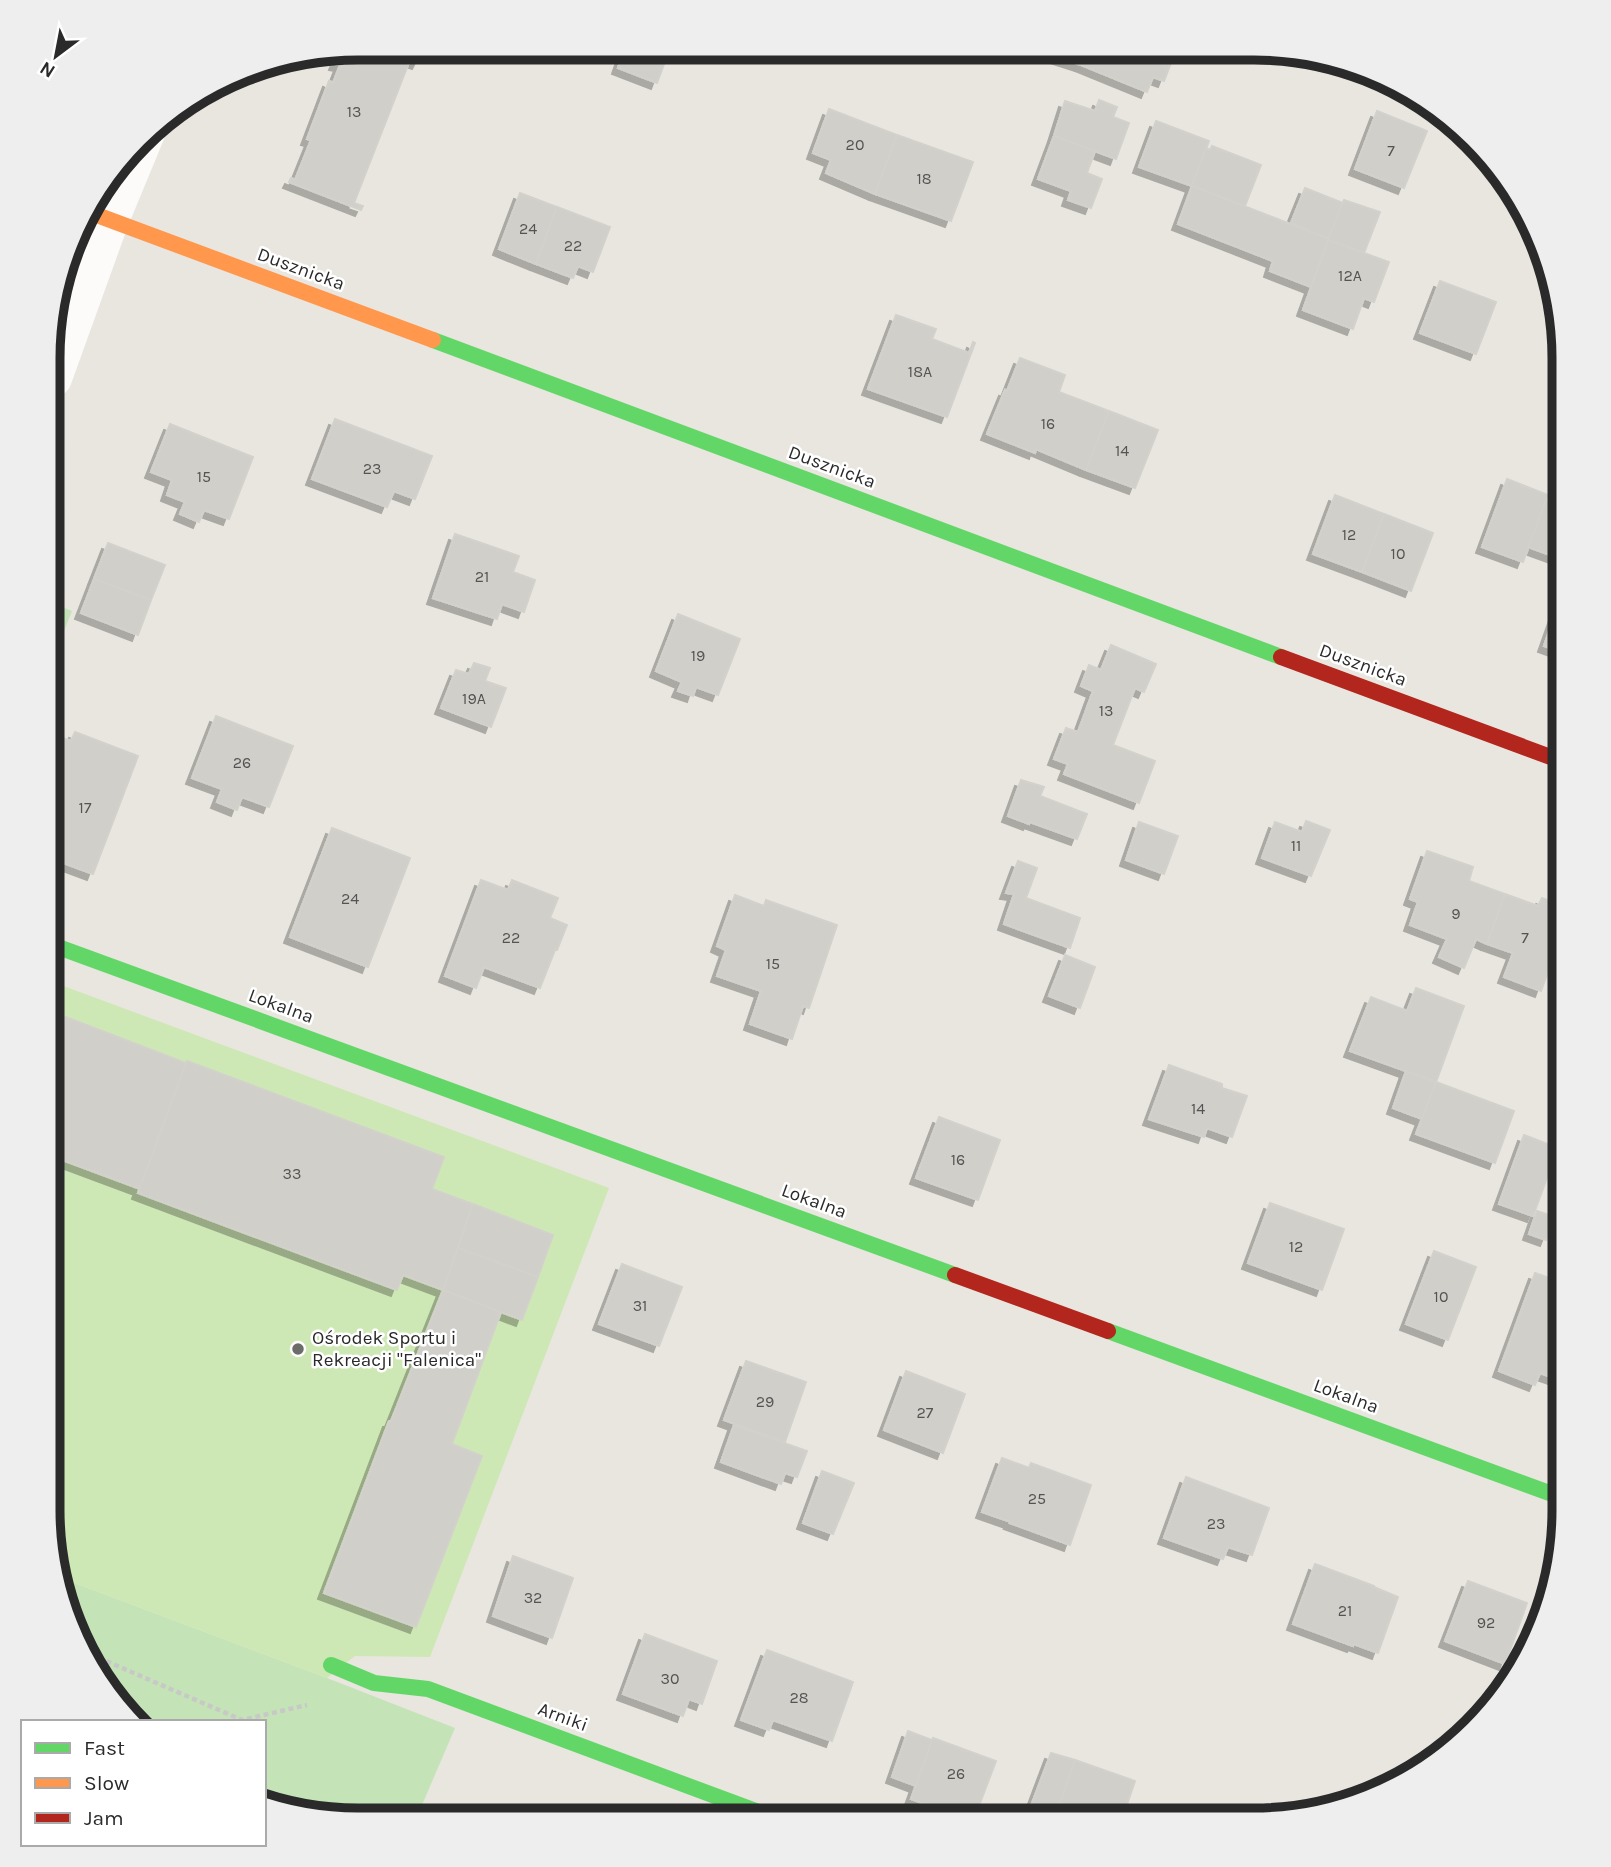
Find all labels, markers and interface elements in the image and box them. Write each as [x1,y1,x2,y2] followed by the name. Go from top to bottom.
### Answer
[21,21,91,91] north arrow
[36,57,59,83] text: N
[347,102,361,121] house number: 13
[846,135,864,154] house number: 20
[1387,141,1395,160] house number: 7
[916,169,932,188] house number: 18
[519,219,537,238] house number: 24
[564,236,582,255] house number: 22
[254,243,348,295] street label: Dusznicka
[1338,266,1362,285] house number: 12A
[908,362,932,381] house number: 18A
[1041,414,1055,433] house number: 16
[785,441,879,493] street label: Dusznicka
[1115,441,1129,460] house number: 14
[363,459,381,478] house number: 23
[197,467,211,486] house number: 15
[1342,525,1356,544] house number: 12
[1391,544,1405,563] house number: 10
[475,567,489,586] house number: 21
[1316,639,1410,691] street label: Dusznicka
[691,646,705,665] house number: 19
[462,689,486,708] house number: 19A
[1099,701,1113,720] house number: 13
[233,753,251,772] house number: 26
[79,798,92,817] house number: 17
[1291,836,1301,855] house number: 11
[341,889,359,908] house number: 24
[1451,904,1461,923] house number: 9
[502,928,520,947] house number: 22
[1521,928,1529,947] house number: 7
[766,954,780,973] house number: 15
[245,984,317,1028] street label: Lokalna
[1191,1099,1205,1118] house number: 14
[951,1150,965,1169] house number: 16
[283,1164,301,1183] house number: 33
[778,1179,850,1223] street label: Lokalna
[1289,1237,1303,1256] house number: 12
[1434,1287,1448,1306] house number: 10
[633,1296,647,1315] house number: 31
[312,1327,481,1371] place label: Ośrodek Sportu i Rekreacji "Falenica"
[290,1341,306,1357] marker: Ośrodek Sportu i Rekreacji "Falenica"
[1310,1374,1382,1418] street label: Lokalna
[756,1392,774,1411] house number: 29
[917,1403,934,1422] house number: 27
[1028,1489,1046,1508] house number: 25
[1207,1514,1225,1533] house number: 23
[524,1588,542,1607] house number: 32
[1338,1601,1352,1620] house number: 21
[1477,1613,1495,1632] house number: 92
[661,1669,679,1688] house number: 30
[789,1688,809,1707] house number: 28
[535,1698,591,1736] street label: Arniki
[21,1720,266,1846] legend
[84,1736,125,1760] text: Fast
[947,1764,965,1783] house number: 26
[84,1771,129,1795] text: Slow
[84,1806,124,1830] text: Jam

